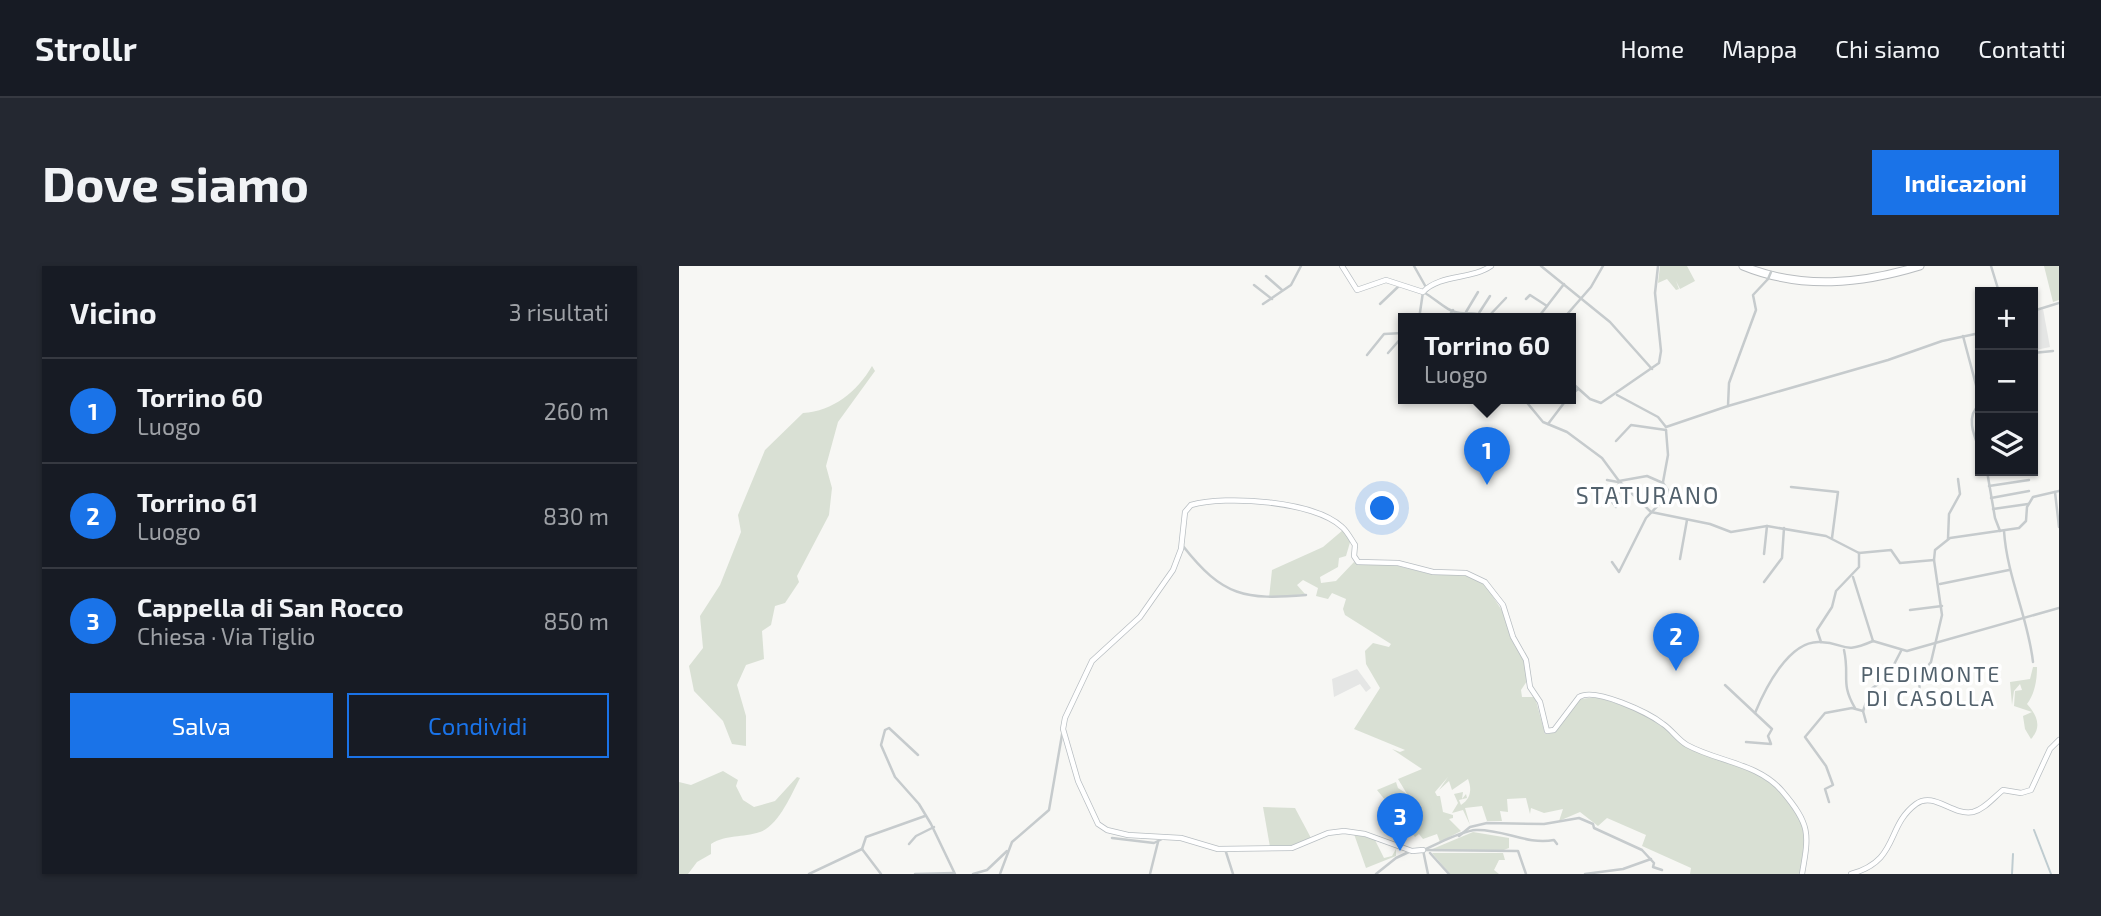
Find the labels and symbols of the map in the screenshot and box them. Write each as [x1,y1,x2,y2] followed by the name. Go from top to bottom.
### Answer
[1464,427,1510,485] pin: 1
[1576,481,1720,509] district label: STATURANO
[1365,491,1399,525] your location
[1653,613,1699,671] pin: 2
[1861,661,2001,710] district label: PIEDIMONTE DI CASOLLA
[1377,793,1423,851] pin: 3

